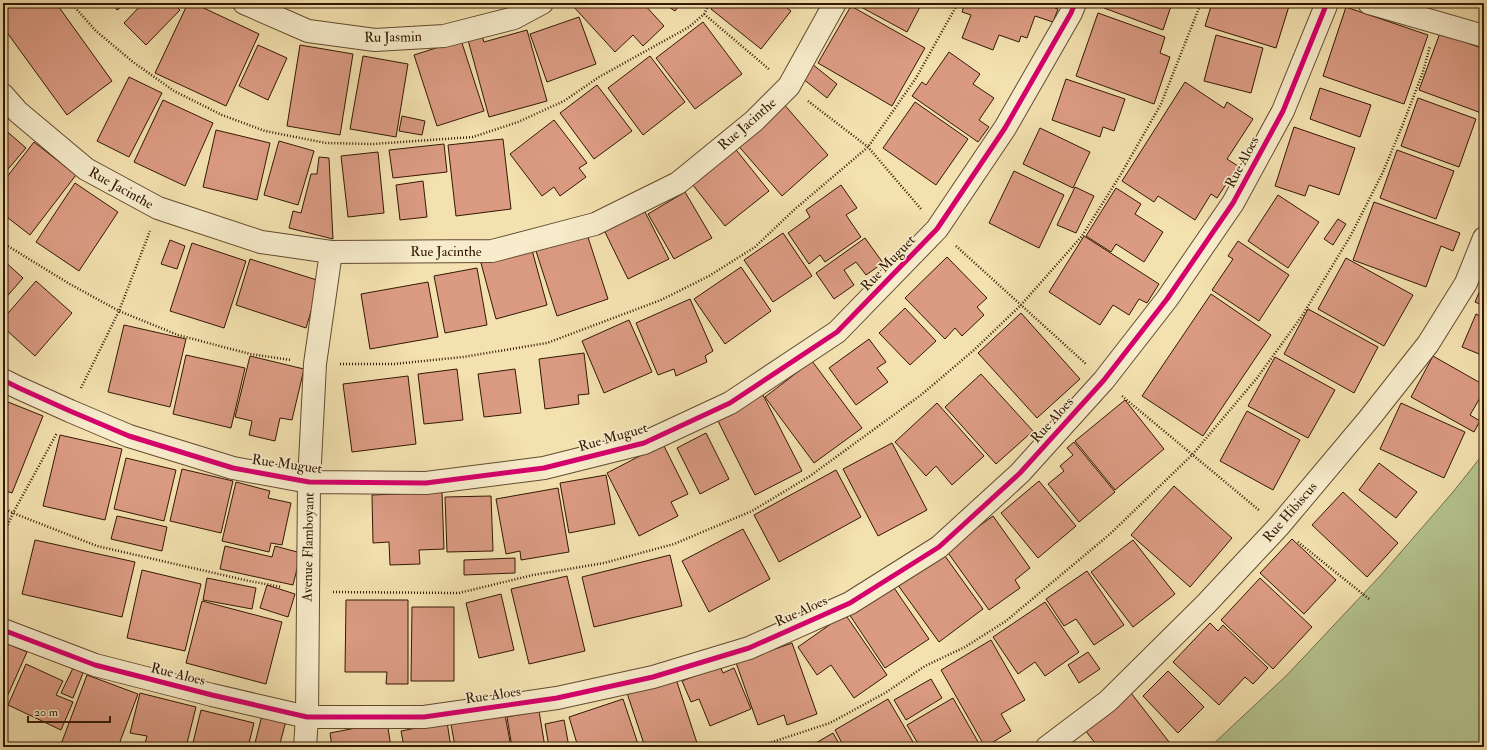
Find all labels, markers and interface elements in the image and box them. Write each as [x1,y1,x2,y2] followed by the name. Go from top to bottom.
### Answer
[364,28,422,46] street label: Ru Jasmin
[715,94,780,154] street label: Rue Jacinthe
[1221,133,1263,191] street label: Rue Aloes
[86,163,156,213] street label: Rue Jacinthe
[857,231,919,294] street label: Rue Muguet
[410,243,482,260] street label: Rue Jacinthe
[1027,393,1077,446] street label: Rue Aloes
[576,419,650,455] street label: Rue Muguet
[251,451,324,477] street label: Rue Muguet
[1259,478,1321,546] street label: Rue Hibiscus
[299,492,318,603] street label: Avenue Flamboyant
[772,592,830,630] street label: Rue Aloes
[149,659,207,689] street label: Rue Aloes
[464,683,522,707] street label: Rue Aloes
[28,698,110,724] scale bar
[34,705,59,720] text: 20 m

